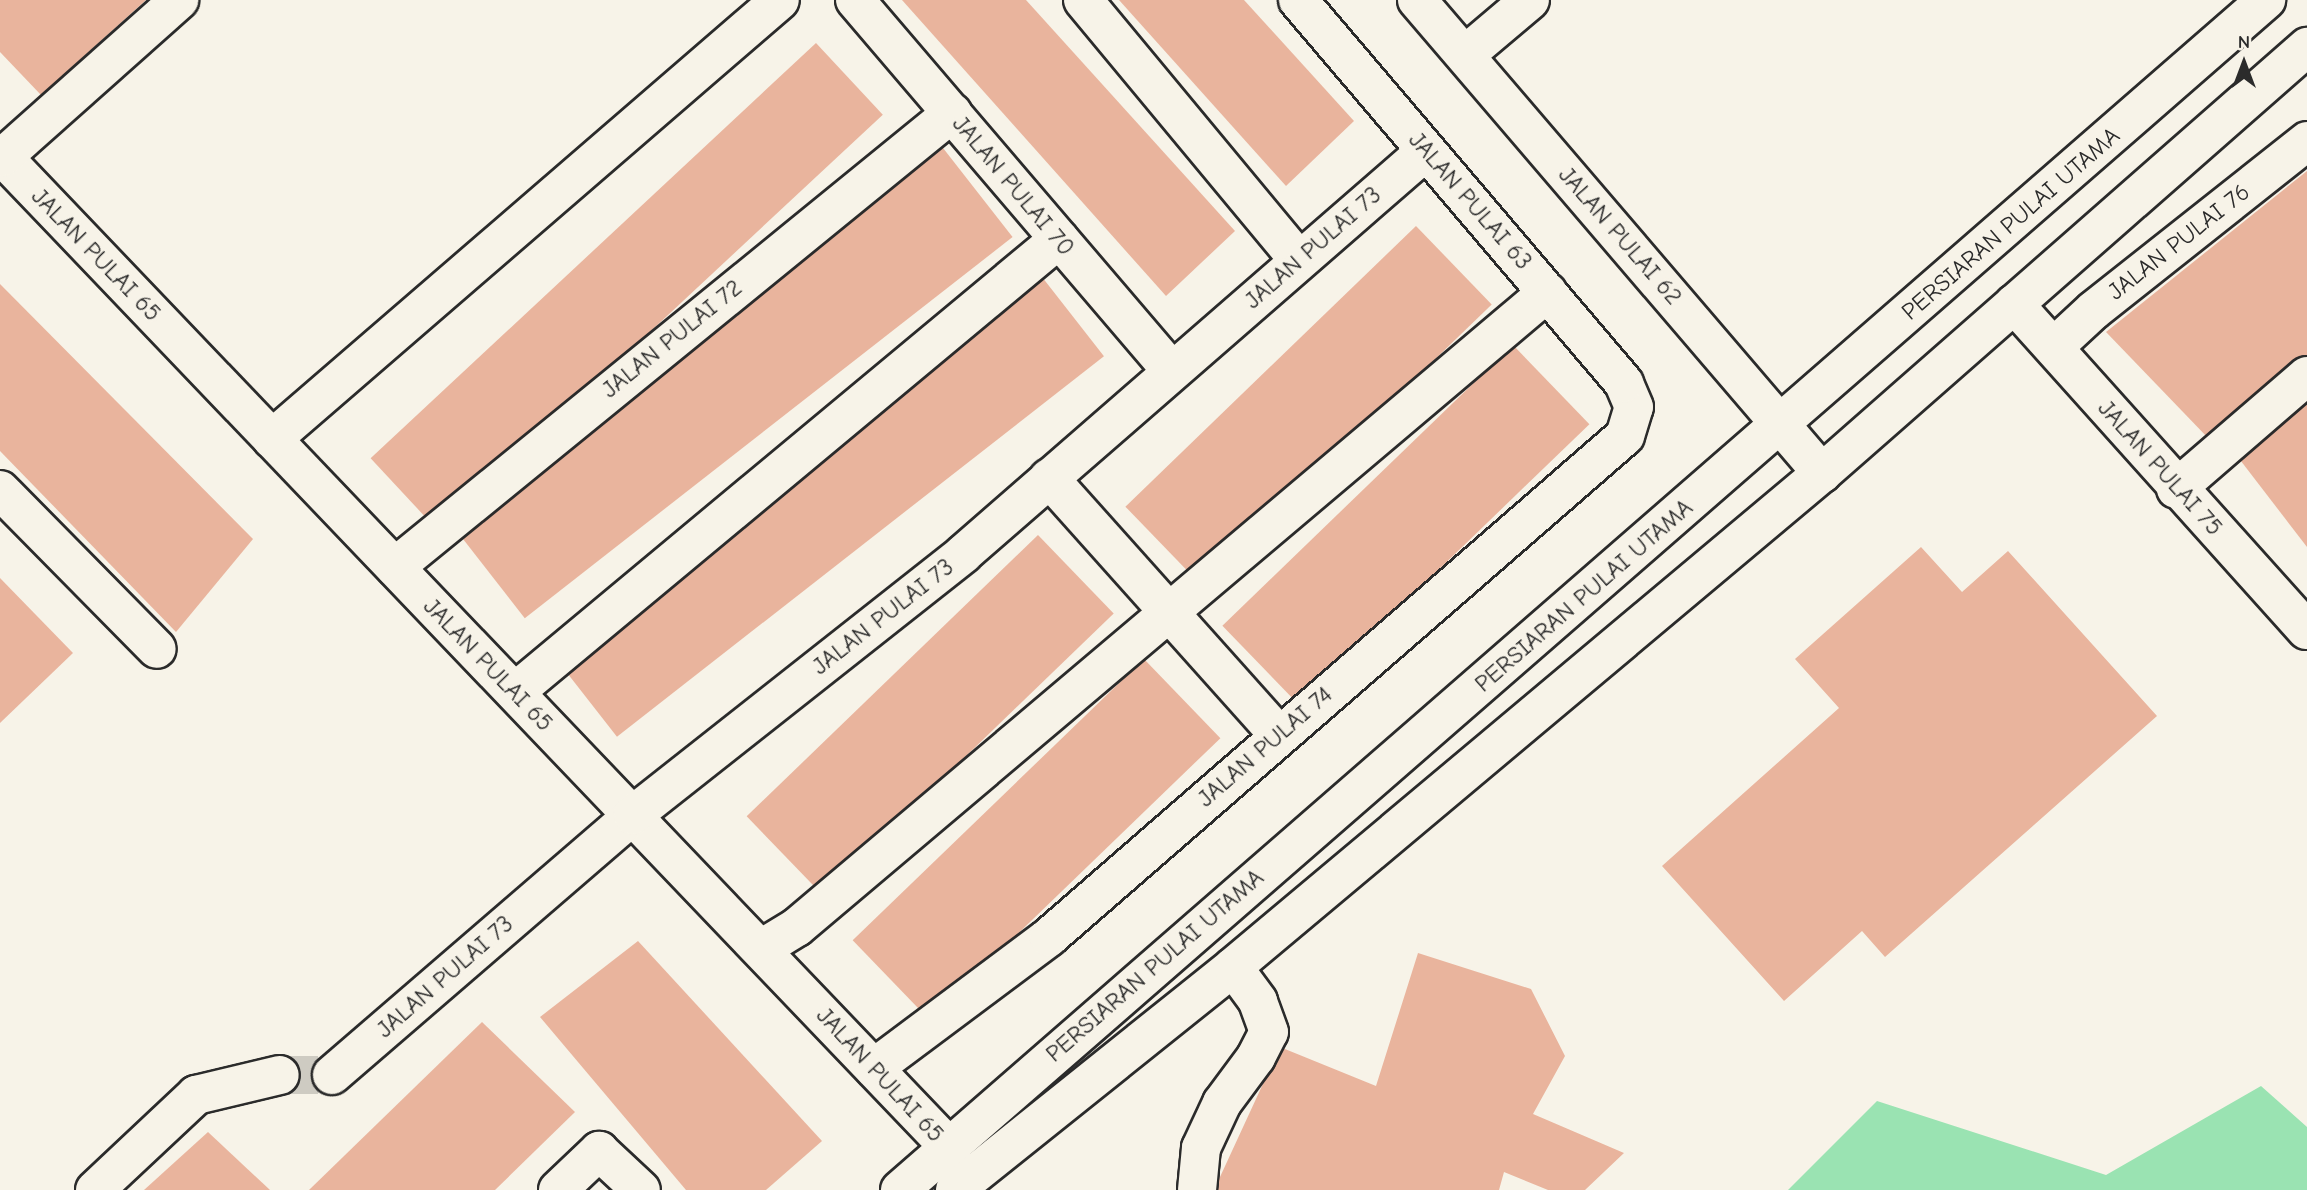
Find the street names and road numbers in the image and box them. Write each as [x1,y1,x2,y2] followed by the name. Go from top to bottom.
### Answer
[946,110,1080,262] street label: JALAN PULAI 70
[1896,122,2126,326] street label: PERSIARAN PULAI UTAMA
[1402,126,1538,276] street label: JALAN PULAI 63
[1552,161,1688,311] street label: JALAN PULAI 62
[2102,178,2256,306] street label: JALAN PULAI 76
[1239,181,1387,315] street label: JALAN PULAI 73
[25,182,167,328] street label: JALAN PULAI 65
[596,274,748,404] street label: JALAN PULAI 72
[2092,394,2228,542] street label: JALAN PULAI 75
[1469,494,1699,698] street label: PERSIARAN PULAI UTAMA
[807,553,959,681] street label: JALAN PULAI 73
[417,592,559,738] street label: JALAN PULAI 65
[1192,681,1338,813] street label: JALAN PULAI 74
[1040,864,1270,1068] street label: PERSIARAN PULAI UTAMA
[371,910,519,1044] street label: JALAN PULAI 73
[810,1002,950,1148] street label: JALAN PULAI 65

